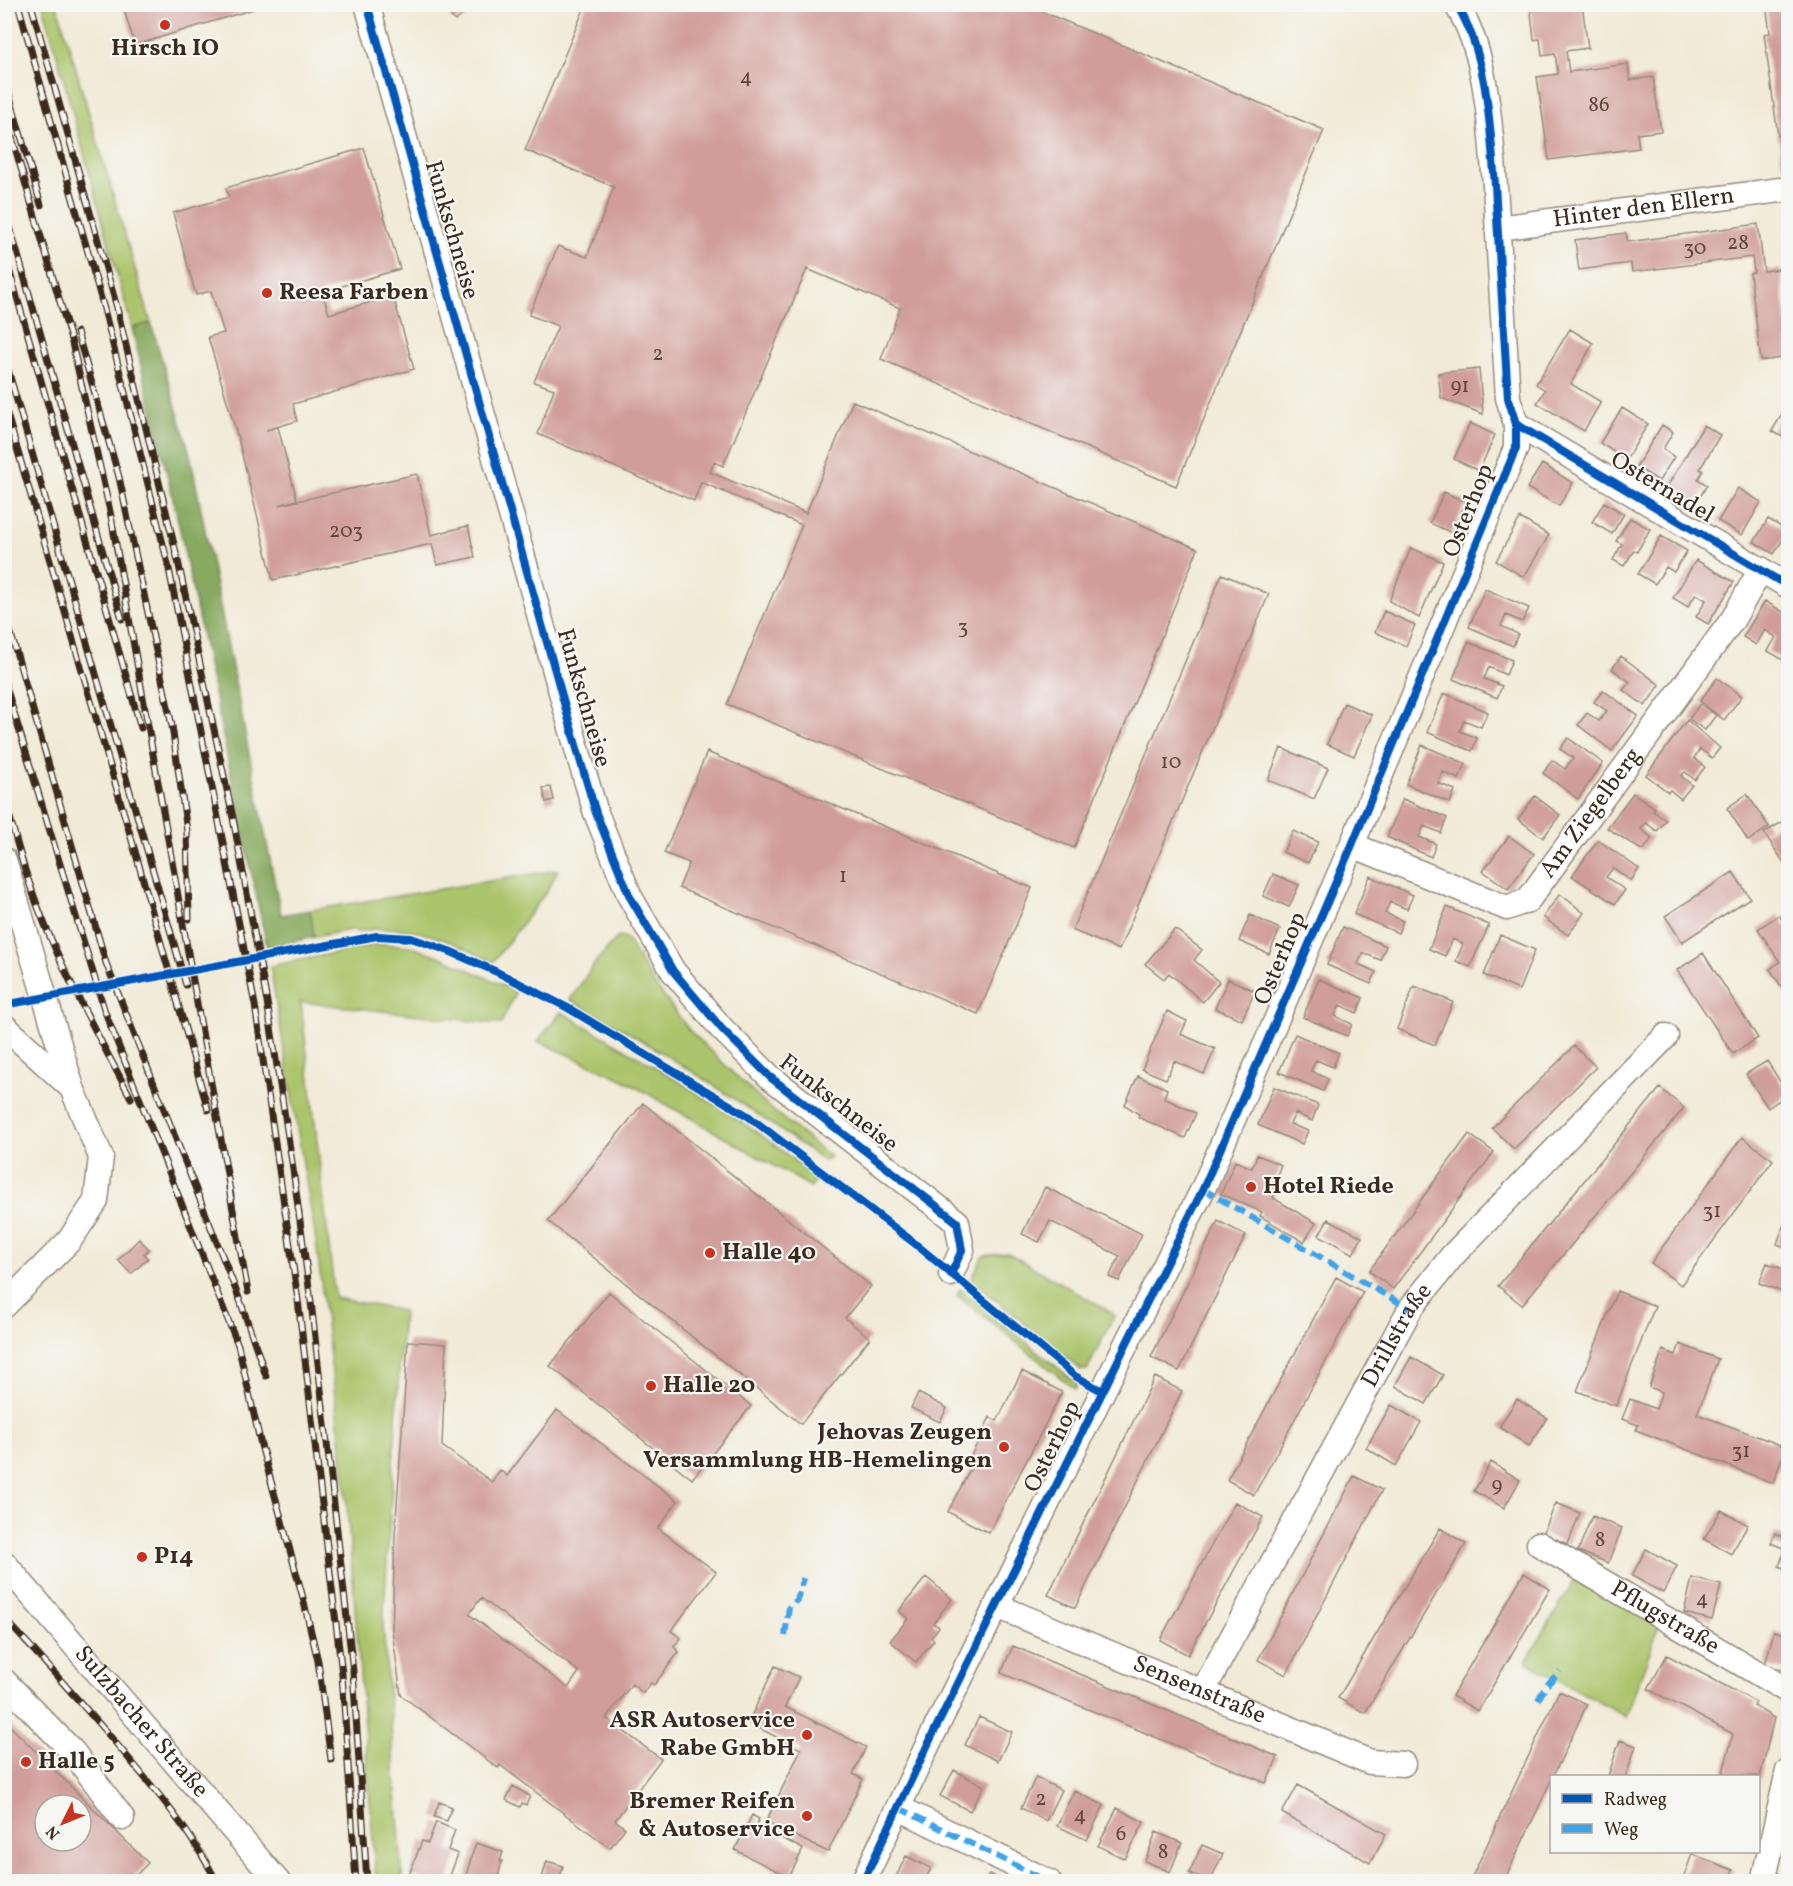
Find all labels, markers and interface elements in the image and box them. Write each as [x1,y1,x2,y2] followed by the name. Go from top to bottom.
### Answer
[158,18,172,32] marker: Hirsch IO
[111,32,219,66] place label: Hirsch IO
[740,63,752,92] house number: 4
[1588,91,1610,120] house number: 86
[415,157,487,303] street label: Funkschneise
[1551,179,1737,237] street label: Hinter den Ellern
[1727,229,1749,258] house number: 28
[1684,234,1706,263] house number: 30
[279,276,429,310] place label: Reesa Farben
[260,286,274,300] marker: Reesa Farben
[652,340,664,369] house number: 2
[1450,372,1470,401] house number: 91
[1604,444,1720,532] street label: Osternadel
[1435,459,1503,563] street label: Osterhop
[329,517,363,546] house number: 203
[958,613,968,642] house number: 3
[547,625,619,771] street label: Funkschneise
[1532,741,1650,886] street label: Am Ziegelberg
[1161,748,1181,777] house number: 10
[839,862,847,891] house number: 1
[1246,907,1316,1011] street label: Osterhop
[771,1047,905,1161] street label: Funkschneise
[1263,1170,1394,1204] place label: Hotel Riede
[1244,1180,1258,1194] marker: Hotel Riede
[1703,1197,1721,1226] house number: 31
[722,1236,816,1270] place label: Halle 40
[703,1246,717,1260] marker: Halle 40
[1353,1276,1441,1394] street label: Drillstraße
[663,1369,755,1403] place label: Halle 20
[644,1379,658,1393] marker: Halle 20
[1016,1395,1090,1499] street label: Osterhop
[643,1416,992,1478] place label: Jehovas Zeugen Versammlung HB-Hemelingen
[1732,1437,1750,1466] house number: 31
[997,1440,1011,1454] marker: Jehovas Zeugen Versammlung HB-Hemelingen
[1492,1471,1503,1500] house number: 9
[1595,1526,1605,1555] house number: 8
[154,1540,194,1574] place label: P14
[135,1550,149,1564] marker: P14
[1604,1573,1726,1664] street label: Pflugstraße
[1696,1585,1708,1614] house number: 4
[66,1639,216,1806] street label: Sulzbacher Straße
[1127,1648,1271,1733] street label: Sensenstraße
[610,1704,795,1766] place label: ASR Autoservice Rabe GmbH
[800,1728,814,1742] marker: ASR Autoservice Rabe GmbH
[38,1745,115,1779] place label: Halle 5
[19,1755,33,1769] marker: Halle 5
[1550,1775,1760,1853] legend
[629,1785,795,1847] place label: Bremer Reifen & Autoservice
[1035,1785,1047,1814] house number: 2
[1604,1788,1667,1813] text: Radweg
[33,1793,93,1853] north arrow
[1074,1801,1086,1830] house number: 4
[800,1809,814,1823] marker: Bremer Reifen & Autoservice
[1604,1818,1638,1843] text: Weg
[41,1820,66,1844] text: N
[1116,1820,1126,1849] house number: 6
[1158,1838,1168,1867] house number: 8

